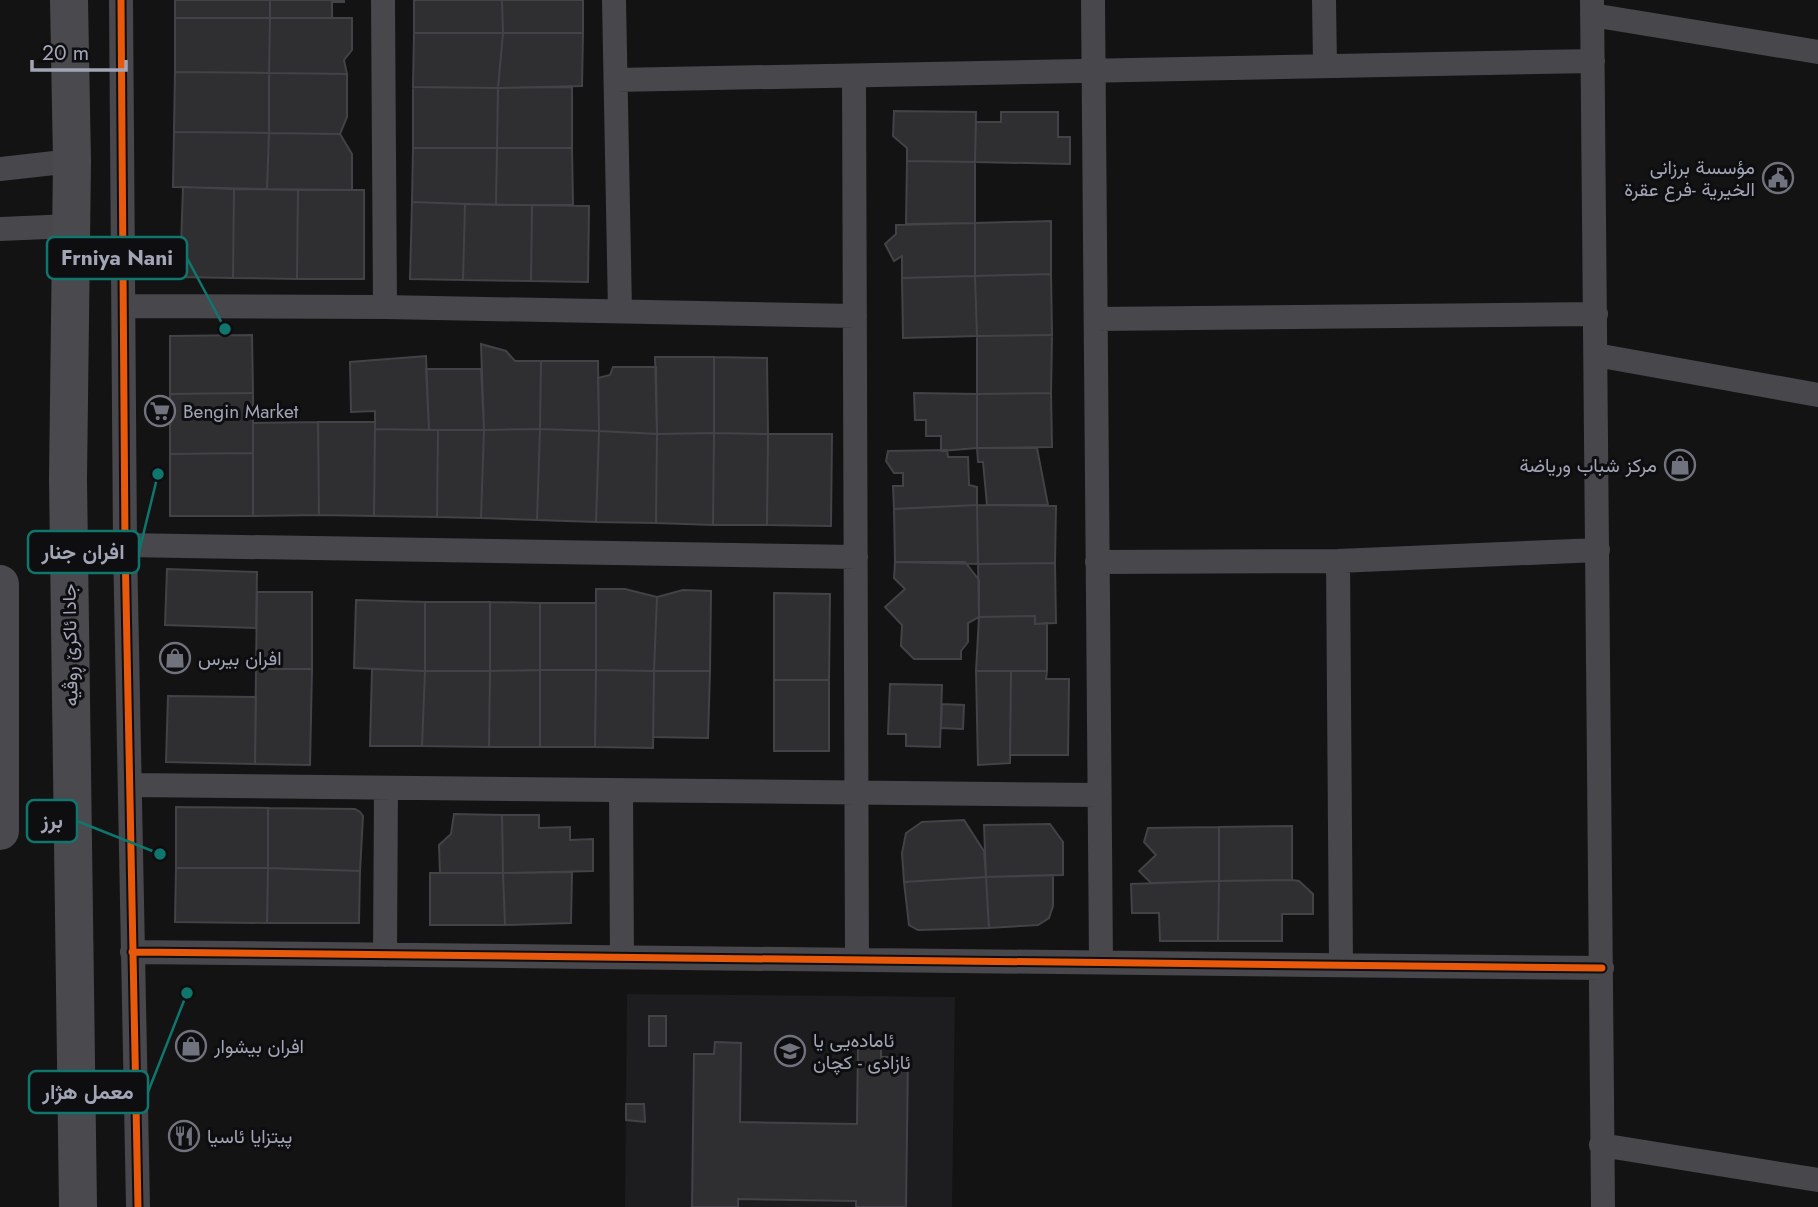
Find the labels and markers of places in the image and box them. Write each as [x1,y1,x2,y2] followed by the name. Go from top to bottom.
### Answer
[1624,154,1755,203] place label: مؤسسة برزانى الخيرية -فرع عقرة
[1761,161,1795,195] public building icon: مؤسسة برزانى الخيرية -فرع عقرة
[47,237,187,279] callout: Frniya Nani
[143,394,177,428] supermarket icon: Bengin Market
[183,398,299,425] place label: Bengin Market
[1663,448,1697,482] shop icon: مركز شباب ورياضة
[1519,452,1657,479] place label: مركز شباب ورياضة
[28,531,139,573] callout: افران جنار
[158,641,192,675] shop icon: افران بيرس
[198,645,282,672] place label: افران بيرس
[27,800,77,842] callout: برز
[813,1027,911,1076] place label: ئامادەیی یا ئازادی - کچان
[174,1029,208,1063] shop icon: افران بيشوار
[213,1033,304,1060] place label: افران بيشوار
[773,1034,807,1068] school or university icon: ئامادەیی یا ئازادی - کچان
[29,1071,148,1113] callout: معمل هژار
[167,1119,201,1153] restaurant icon: پیتزایا ئاسیا
[207,1123,292,1150] place label: پیتزایا ئاسیا

